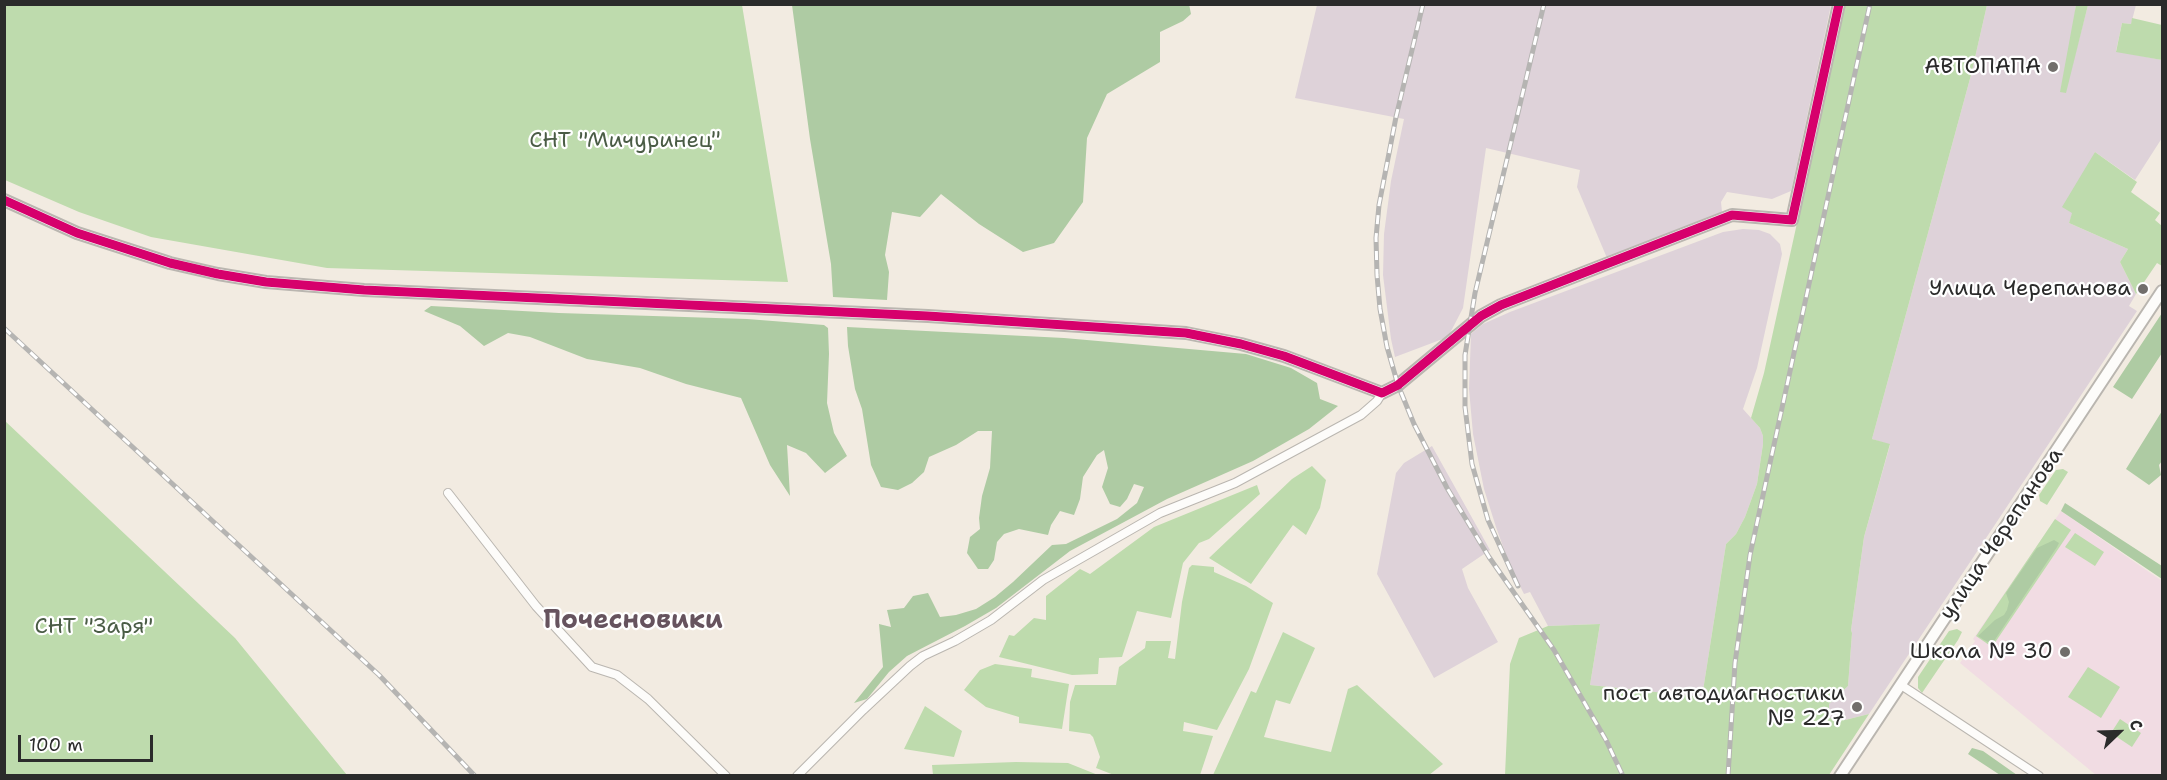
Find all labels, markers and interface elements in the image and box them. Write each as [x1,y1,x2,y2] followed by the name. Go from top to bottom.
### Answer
[1924,54,2041,80] place label: АВТОПАПА
[2046,60,2060,74] marker: АВТОПАПА
[529,128,721,154] park label: СНТ "Мичуринец"
[1929,276,2131,302] place label: Улица Черепанова
[2136,282,2150,296] marker: Улица Черепанова
[1935,443,2069,625] street label: улица Черепанова
[543,605,723,637] district label: Почесновики
[35,614,153,640] park label: СНТ "Заря"
[1910,639,2053,665] place label: Школа № 30
[2058,645,2072,659] marker: Школа № 30
[1603,681,1845,732] place label: пост автодиагностики № 227
[1850,700,1864,714] marker: пост автодиагностики № 227
[2089,702,2149,762] north arrow
[2124,716,2148,733] text: С
[21,723,156,761] scale bar
[29,733,83,757] text: 100 m

